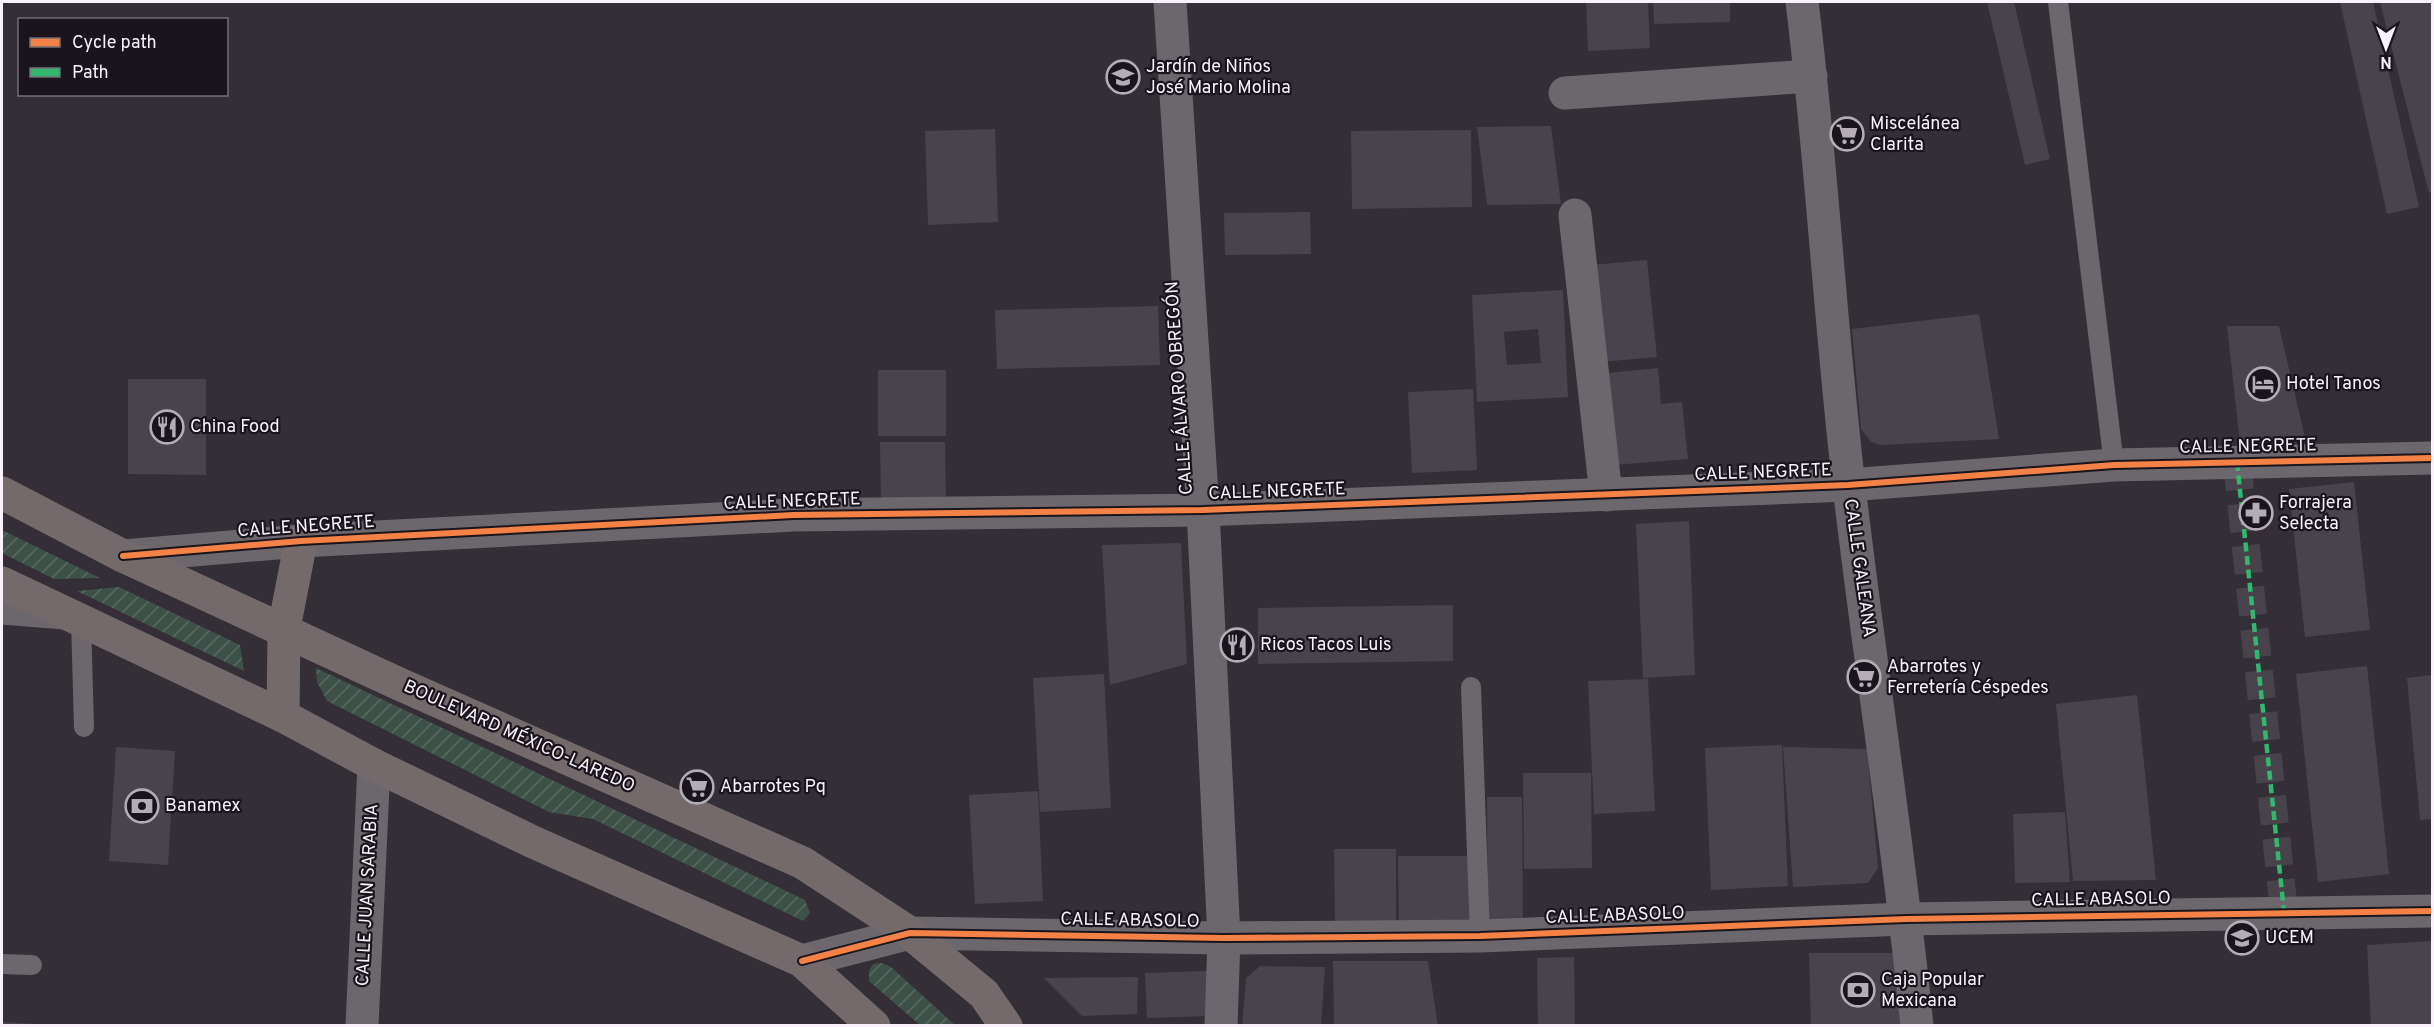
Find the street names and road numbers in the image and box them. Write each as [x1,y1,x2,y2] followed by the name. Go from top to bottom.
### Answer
[1159,280,1199,496] street label: CALLE ÁLVARO OBREGÓN
[2179,434,2317,460] street label: CALLE NEGRETE
[1694,459,1832,487] street label: CALLE NEGRETE
[1208,478,1346,506] street label: CALLE NEGRETE
[723,488,861,516] street label: CALLE NEGRETE
[1838,497,1880,639] street label: CALLE GALEANA
[237,511,375,543] street label: CALLE NEGRETE
[400,674,639,799] street label: BOULEVARD MÉXICO-LAREDO
[352,803,384,987] street label: CALLE JUAN SARABIA
[2031,887,2171,913] street label: CALLE ABASOLO
[1545,902,1685,930] street label: CALLE ABASOLO
[1060,908,1200,934] street label: CALLE ABASOLO

